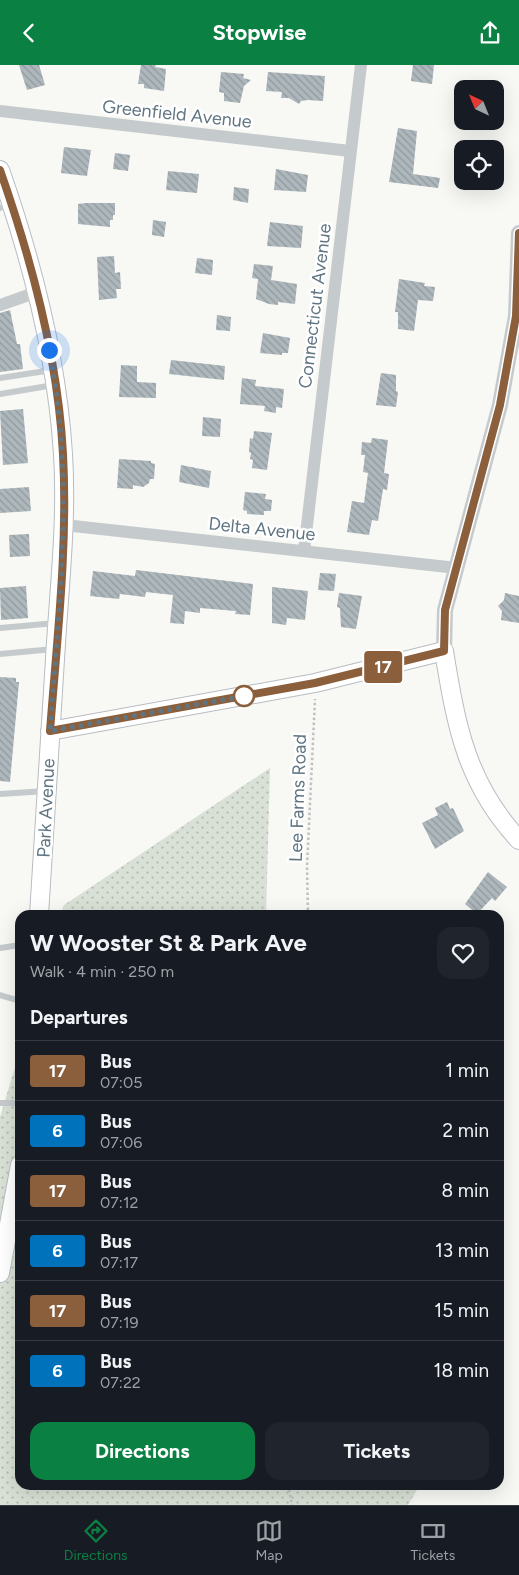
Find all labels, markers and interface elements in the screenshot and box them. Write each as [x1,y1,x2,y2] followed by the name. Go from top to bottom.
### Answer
[15,19,43,47] icon: back
[212,19,307,46] text: Stopwise
[476,19,504,47] icon: share
[454,80,504,130] north arrow
[454,80,504,190] map controls
[101,95,253,133] street label: Greenfield Avenue
[454,140,504,190] button: locate
[294,222,336,390] street label: Connecticut Avenue
[37,338,62,363] your location
[207,512,317,546] street label: Delta Avenue
[360,651,406,683] line badge: 17
[374,656,392,678] text: 17
[233,685,255,707] unlabelled marker
[285,734,311,862] street label: Lee Farms Road
[32,758,60,858] street label: Park Avenue
[437,927,489,979] button: heart
[30,928,307,957] text: W Wooster St & Park Ave
[30,962,174,981] text: Walk · 4 min · 250 m
[30,1006,128,1029] text: Departures
[100,1050,131,1073] text: Bus
[445,1059,489,1082] text: 1 min
[49,1060,66,1082] text: 17
[100,1073,142,1092] text: 07:05
[100,1110,131,1133] text: Bus
[443,1119,489,1142] text: 2 min
[52,1120,63,1142] text: 6
[100,1133,142,1152] text: 07:06
[100,1170,131,1193] text: Bus
[441,1179,489,1202] text: 8 min
[49,1180,66,1202] text: 17
[100,1193,138,1212] text: 07:12
[100,1230,131,1253] text: Bus
[435,1239,489,1262] text: 13 min
[52,1240,63,1262] text: 6
[100,1253,138,1272] text: 07:17
[100,1290,131,1313] text: Bus
[434,1299,489,1322] text: 15 min
[49,1300,66,1322] text: 17
[100,1313,139,1332] text: 07:19
[100,1350,131,1373] text: Bus
[434,1359,489,1382] text: 18 min
[52,1360,63,1382] text: 6
[100,1373,141,1392] text: 07:22
[30,1422,255,1480] button: Directions
[265,1422,489,1480] button: Tickets
[64,1517,128,1564] tab: Directions
[255,1517,283,1564] tab: Map
[411,1517,455,1564] tab: Tickets

